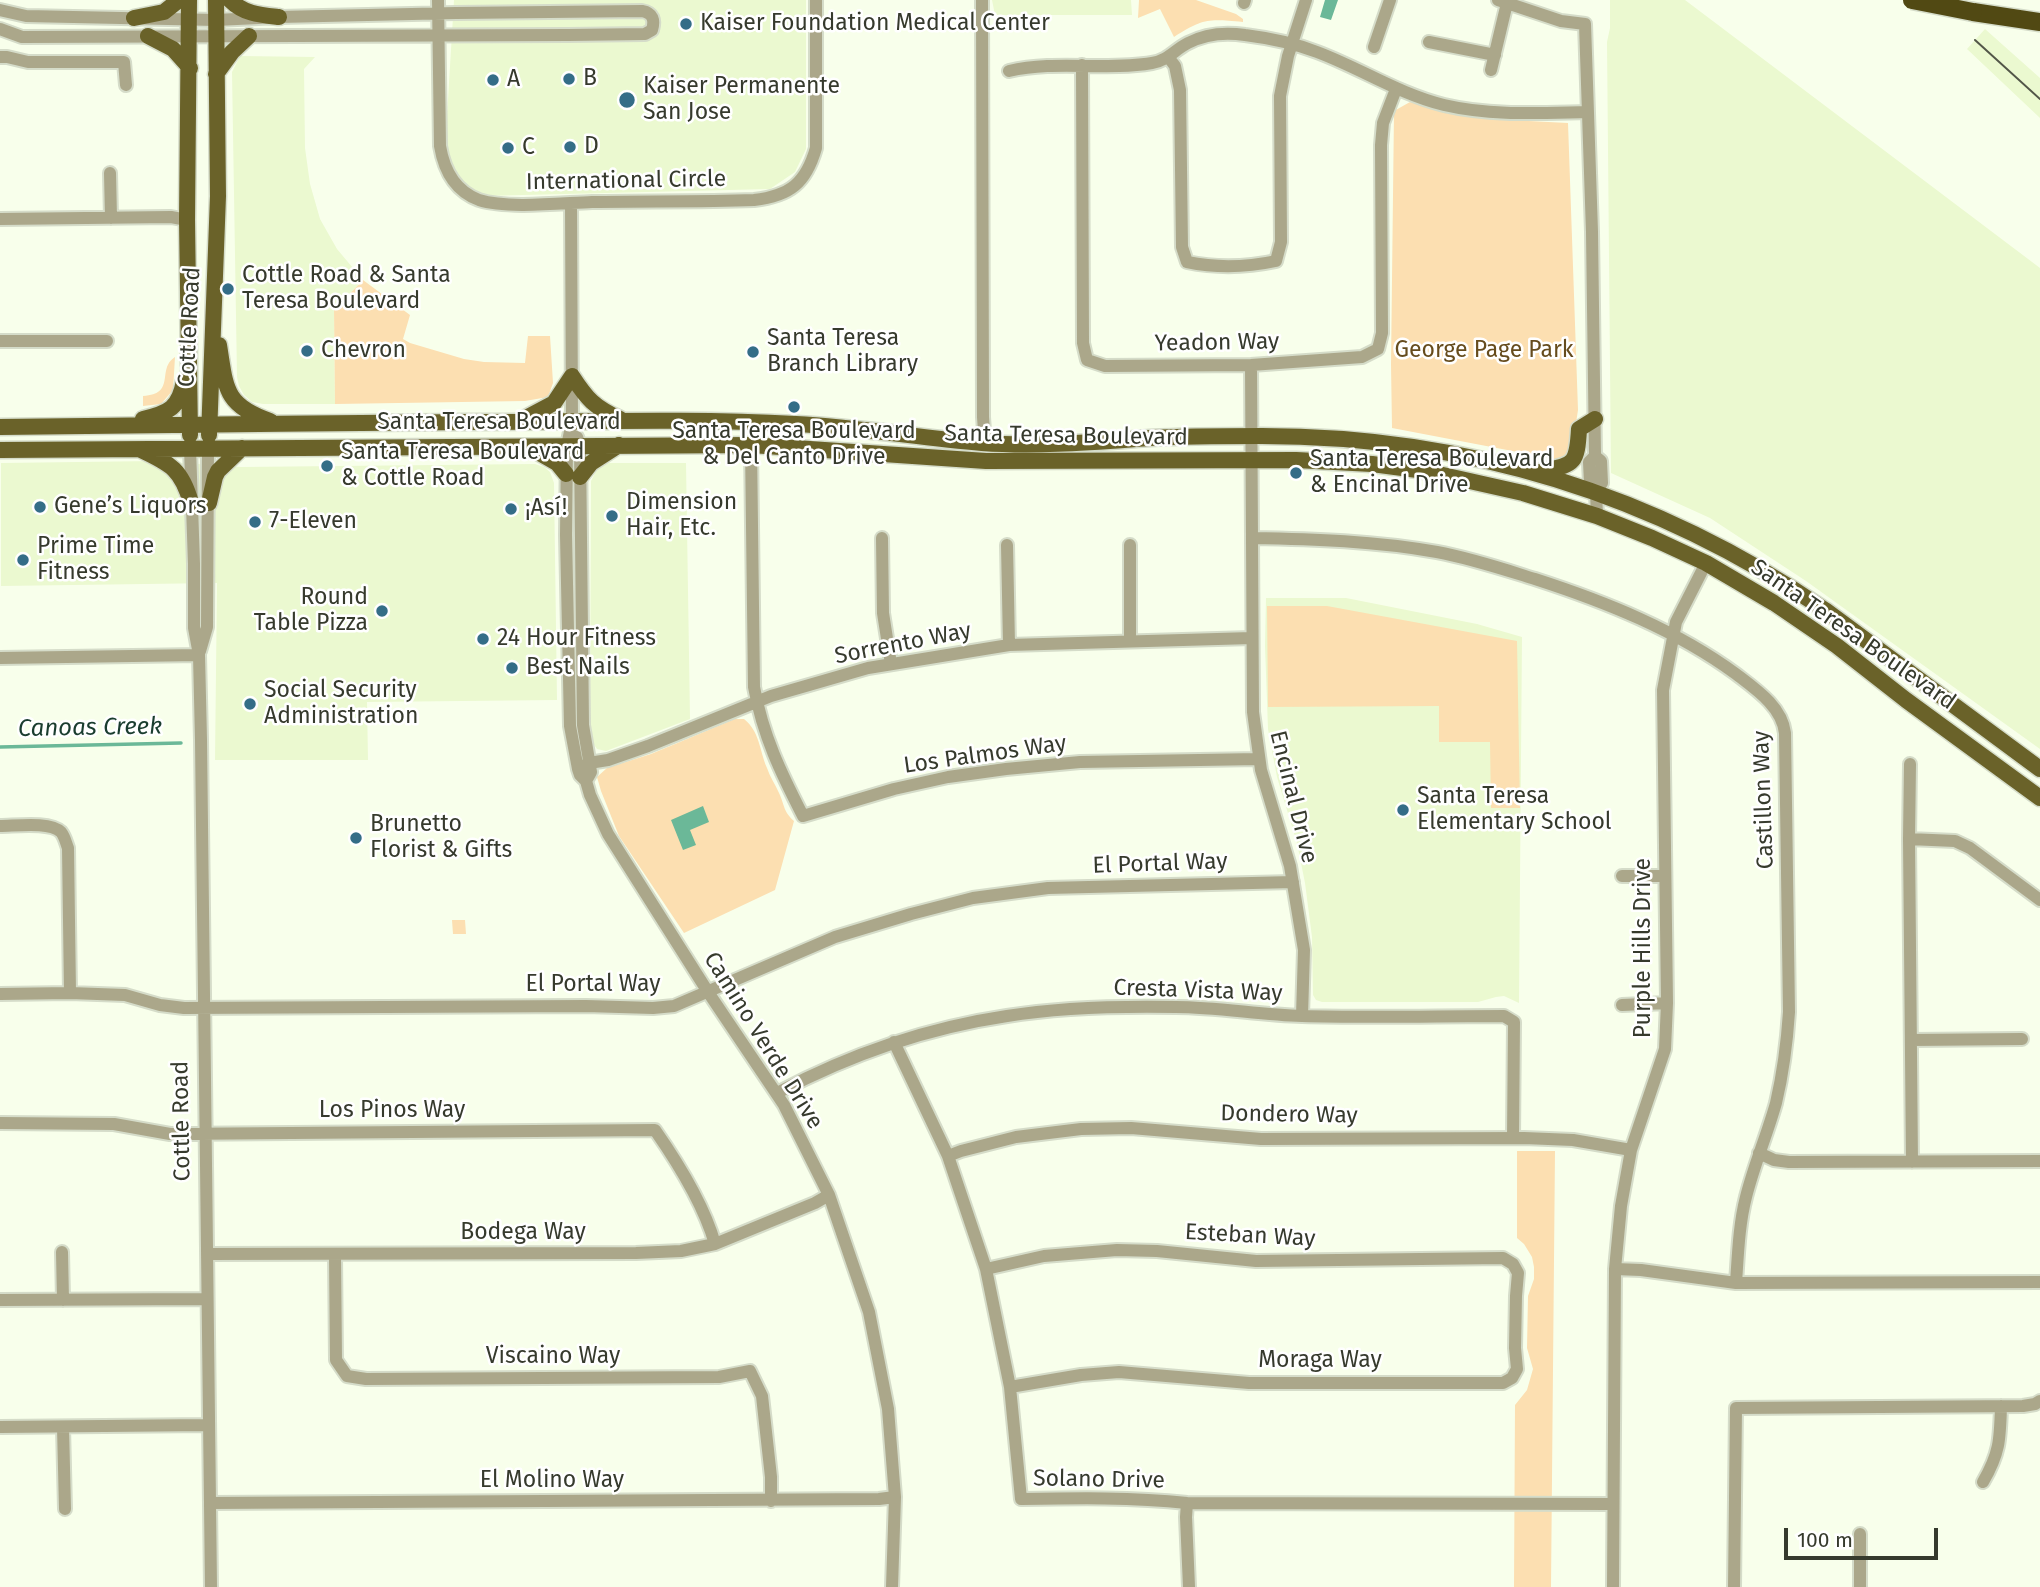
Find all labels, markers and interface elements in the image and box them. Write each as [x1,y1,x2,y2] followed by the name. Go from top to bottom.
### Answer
[700,10,1050,38] place label: Kaiser Foundation Medical Center
[678,16,694,32] marker: Kaiser Foundation Medical Center
[583,65,597,93] place label: B
[507,66,520,94] place label: A
[561,71,577,87] marker: B
[485,72,501,88] marker: A
[643,73,840,127] place label: Kaiser Permanente San Jose
[617,90,637,110] marker: Kaiser Permanente San Jose
[584,133,599,161] place label: D
[522,134,535,162] place label: C
[562,139,578,155] marker: D
[500,140,516,156] marker: C
[526,165,726,197] street label: International Circle
[242,262,451,316] place label: Cottle Road & Santa Teresa Boulevard
[173,266,207,388] street label: Cottle Road
[220,281,236,297] marker: Cottle Road & Santa Teresa Boulevard
[767,325,918,379] place label: Santa Teresa Branch Library
[1154,328,1280,358] street label: Yeadon Way
[321,337,406,365] place label: Chevron
[1394,337,1574,365] park label: George Page Park
[299,343,315,359] marker: Chevron
[745,344,761,360] marker: Santa Teresa Branch Library
[786,399,802,415] marker: Santa Teresa Boulevard & Del Canto Drive
[377,409,621,437] street label: Santa Teresa Boulevard
[672,418,916,472] place label: Santa Teresa Boulevard & Del Canto Drive
[944,420,1188,452] street label: Santa Teresa Boulevard
[341,439,585,493] place label: Santa Teresa Boulevard & Cottle Road
[1310,446,1554,500] place label: Santa Teresa Boulevard & Encinal Drive
[319,458,335,474] marker: Santa Teresa Boulevard & Cottle Road
[1288,465,1304,481] marker: Santa Teresa Boulevard & Encinal Drive
[626,489,737,543] place label: Dimension Hair, Etc.
[54,493,206,521] place label: Gene’s Liquors
[525,495,567,523] place label: ¡Así!
[32,499,48,515] marker: Gene’s Liquors
[503,501,519,517] marker: ¡Así!
[269,508,357,536] place label: 7-Eleven
[604,508,620,524] marker: Dimension Hair, Etc.
[247,514,263,530] marker: 7-Eleven
[37,533,154,587] place label: Prime Time Fitness
[15,552,31,568] marker: Prime Time Fitness
[1745,554,1961,716] street label: Santa Teresa Boulevard
[254,584,368,638] place label: Round Table Pizza
[374,603,390,619] marker: Round Table Pizza
[832,617,974,671] street label: Sorrento Way
[497,625,656,653] place label: 24 Hour Fitness
[475,631,491,647] marker: 24 Hour Fitness
[526,654,630,682] place label: Best Nails
[504,660,520,676] marker: Best Nails
[264,677,418,731] place label: Social Security Administration
[242,696,258,712] marker: Social Security Administration
[18,712,162,744] water label: Canoas Creek
[1263,728,1323,866] street label: Encinal Drive
[902,730,1068,780] street label: Los Palmos Way
[1748,730,1780,870] street label: Castillon Way
[1417,783,1612,837] place label: Santa Teresa Elementary School
[1395,802,1411,818] marker: Santa Teresa Elementary School
[370,811,512,865] place label: Brunetto Florist & Gifts
[348,830,364,846] marker: Brunetto Florist & Gifts
[1092,848,1228,880] street label: El Portal Way
[1630,858,1658,1038] street label: Purple Hills Drive
[697,947,829,1135] street label: Camino Verde Drive
[525,971,661,999] street label: El Portal Way
[1113,974,1283,1008] street label: Cresta Vista Way
[167,1061,197,1181] street label: Cottle Road
[319,1097,465,1125] street label: Los Pinos Way
[1220,1100,1358,1130] street label: Dondero Way
[460,1219,586,1247] street label: Bodega Way
[1184,1219,1316,1253] street label: Esteban Way
[486,1343,620,1371] street label: Viscaino Way
[1258,1347,1382,1375] street label: Moraga Way
[1033,1465,1165,1495] street label: Solano Drive
[480,1467,624,1495] street label: El Molino Way
[1788,1514,1942,1558] scale bar
[1797,1527,1853,1553] text: 100 m

